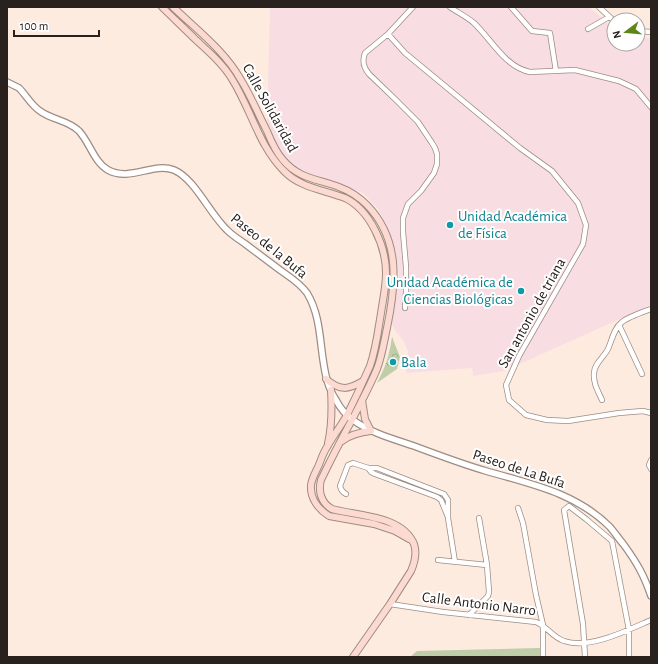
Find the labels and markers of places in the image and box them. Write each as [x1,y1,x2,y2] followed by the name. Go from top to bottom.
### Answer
[458,209,567,241] place label: Unidad Académica de Física
[445,220,455,230] marker: Unidad Académica de Física
[387,275,513,307] place label: Unidad Académica de Ciencias Biológicas
[516,286,526,296] marker: Unidad Académica de Ciencias Biológicas
[401,355,427,370] place label: Bala
[388,357,398,367] marker: Bala

